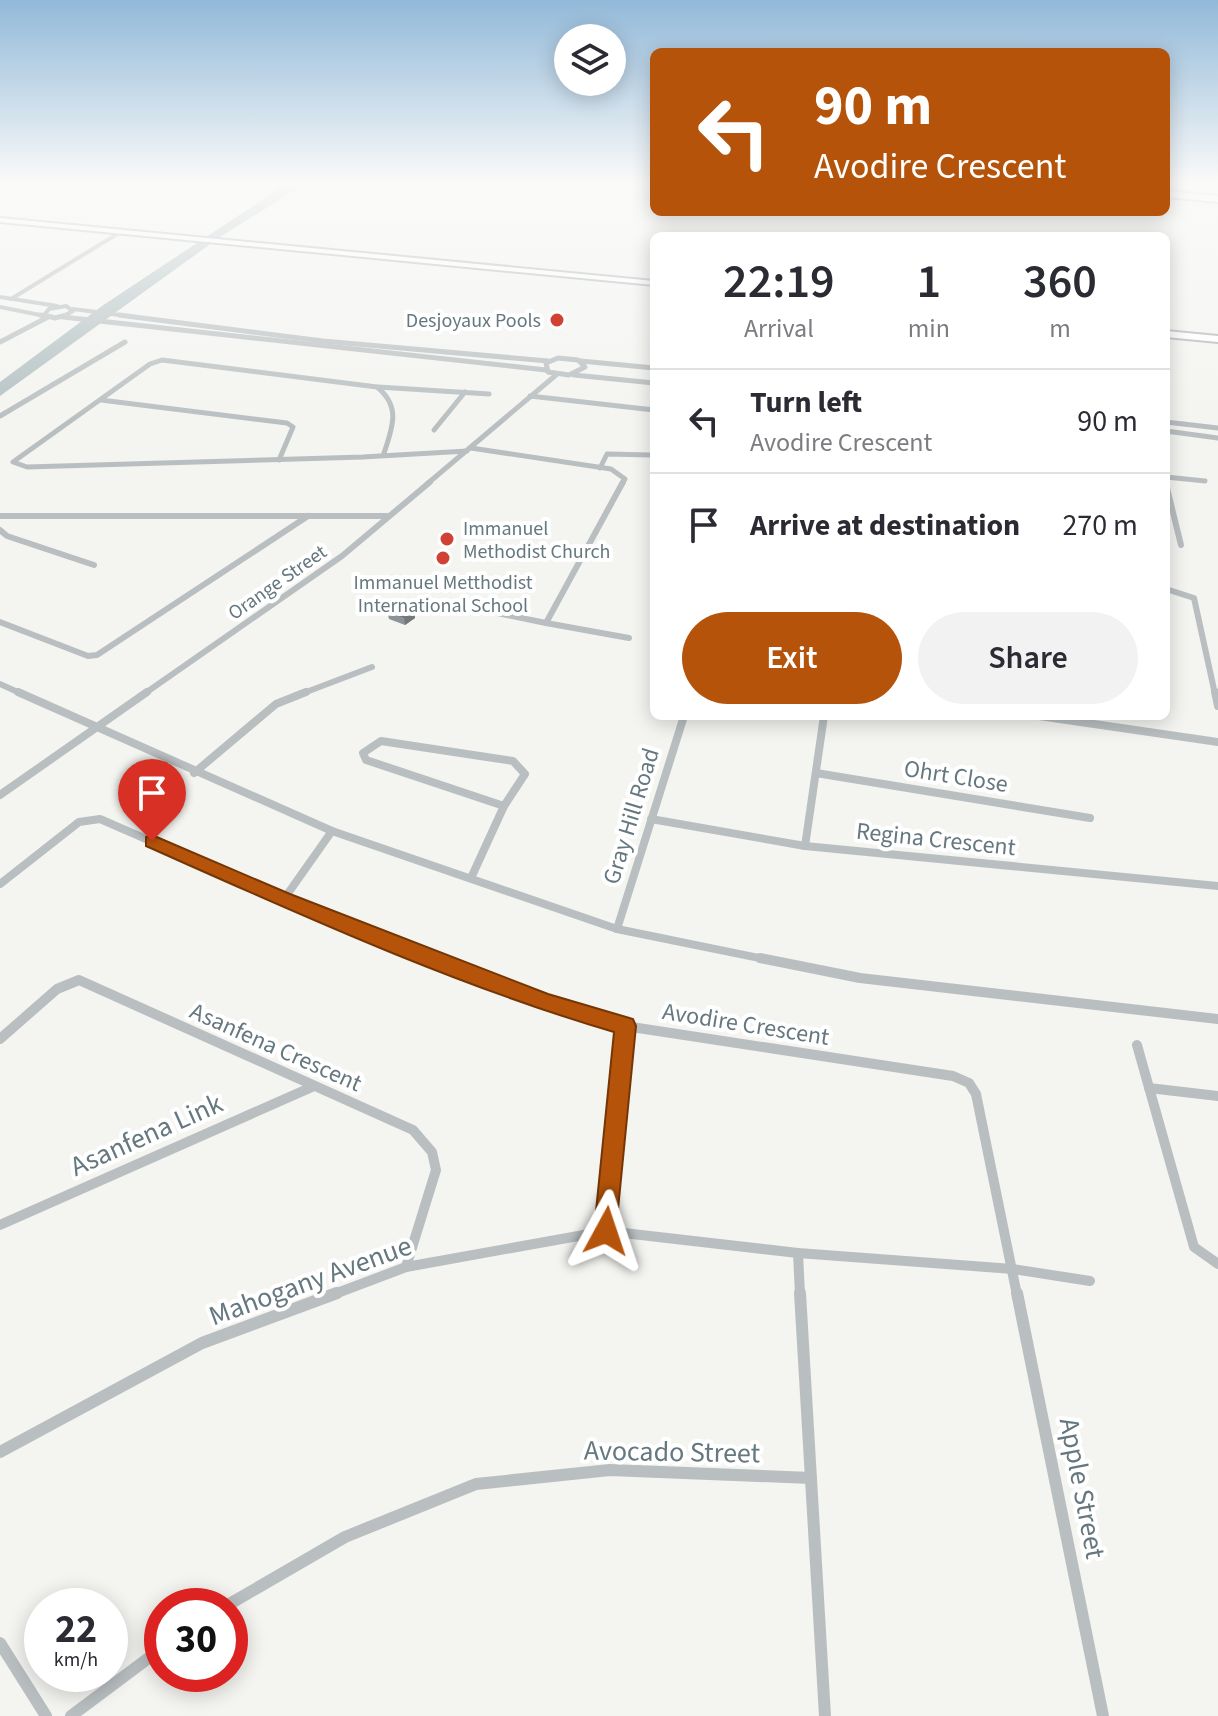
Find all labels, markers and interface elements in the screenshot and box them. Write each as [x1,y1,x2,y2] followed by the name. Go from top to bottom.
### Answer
[554,24,626,96] map controls
[554,24,626,96] button: layers
[814,67,932,146] text: 90 m
[682,80,786,184] icon: left
[814,141,1067,192] text: Avodire Crescent
[723,248,835,316] text: 22:19
[917,248,941,316] text: 1
[1023,248,1097,316] text: 360
[406,307,541,335] place label: Desjoyaux Pools
[744,310,814,347] text: Arrival
[908,310,950,347] text: min
[1049,310,1071,347] text: m
[548,311,566,329] marker: Desjoyaux Pools
[750,381,862,424] text: Turn left
[682,399,726,443] icon: left
[1077,400,1138,443] text: 90 m
[750,424,932,461] text: Avodire Crescent
[682,503,726,547] icon: arrive
[750,504,1020,547] text: Arrive at destination
[1062,504,1138,547] text: 270 m
[463,515,610,566] place label: Immanuel Methodist Church
[438,530,456,548] marker: Immanuel Methodist Church
[223,538,333,627] street label: Orange Street
[434,549,452,567] marker: Immanuel Metthodist International School
[353,569,533,620] place label: Immanuel Metthodist International School
[682,612,902,704] button: Exit
[918,612,1138,704] button: Share
[594,744,669,889] street label: Gray Hill Road
[901,751,1011,802] street label: Ohrt Close
[118,759,186,841] pin
[130,771,174,815] icon: arrive
[854,814,1018,865] street label: Regina Crescent
[184,994,367,1101] street label: Asanfena Crescent
[660,994,832,1055] street label: Avodire Crescent
[64,1083,229,1186] street label: Asanfena Link
[564,1189,648,1273] position arrow
[203,1226,417,1336] street label: Mahogany Avenue
[1049,1414,1115,1563] street label: Apple Street
[584,1430,761,1474] street label: Avocado Street
[144,1588,248,1692] speed limit sign: 30
[55,1601,97,1658] text: 22
[54,1646,98,1674] text: km/h

